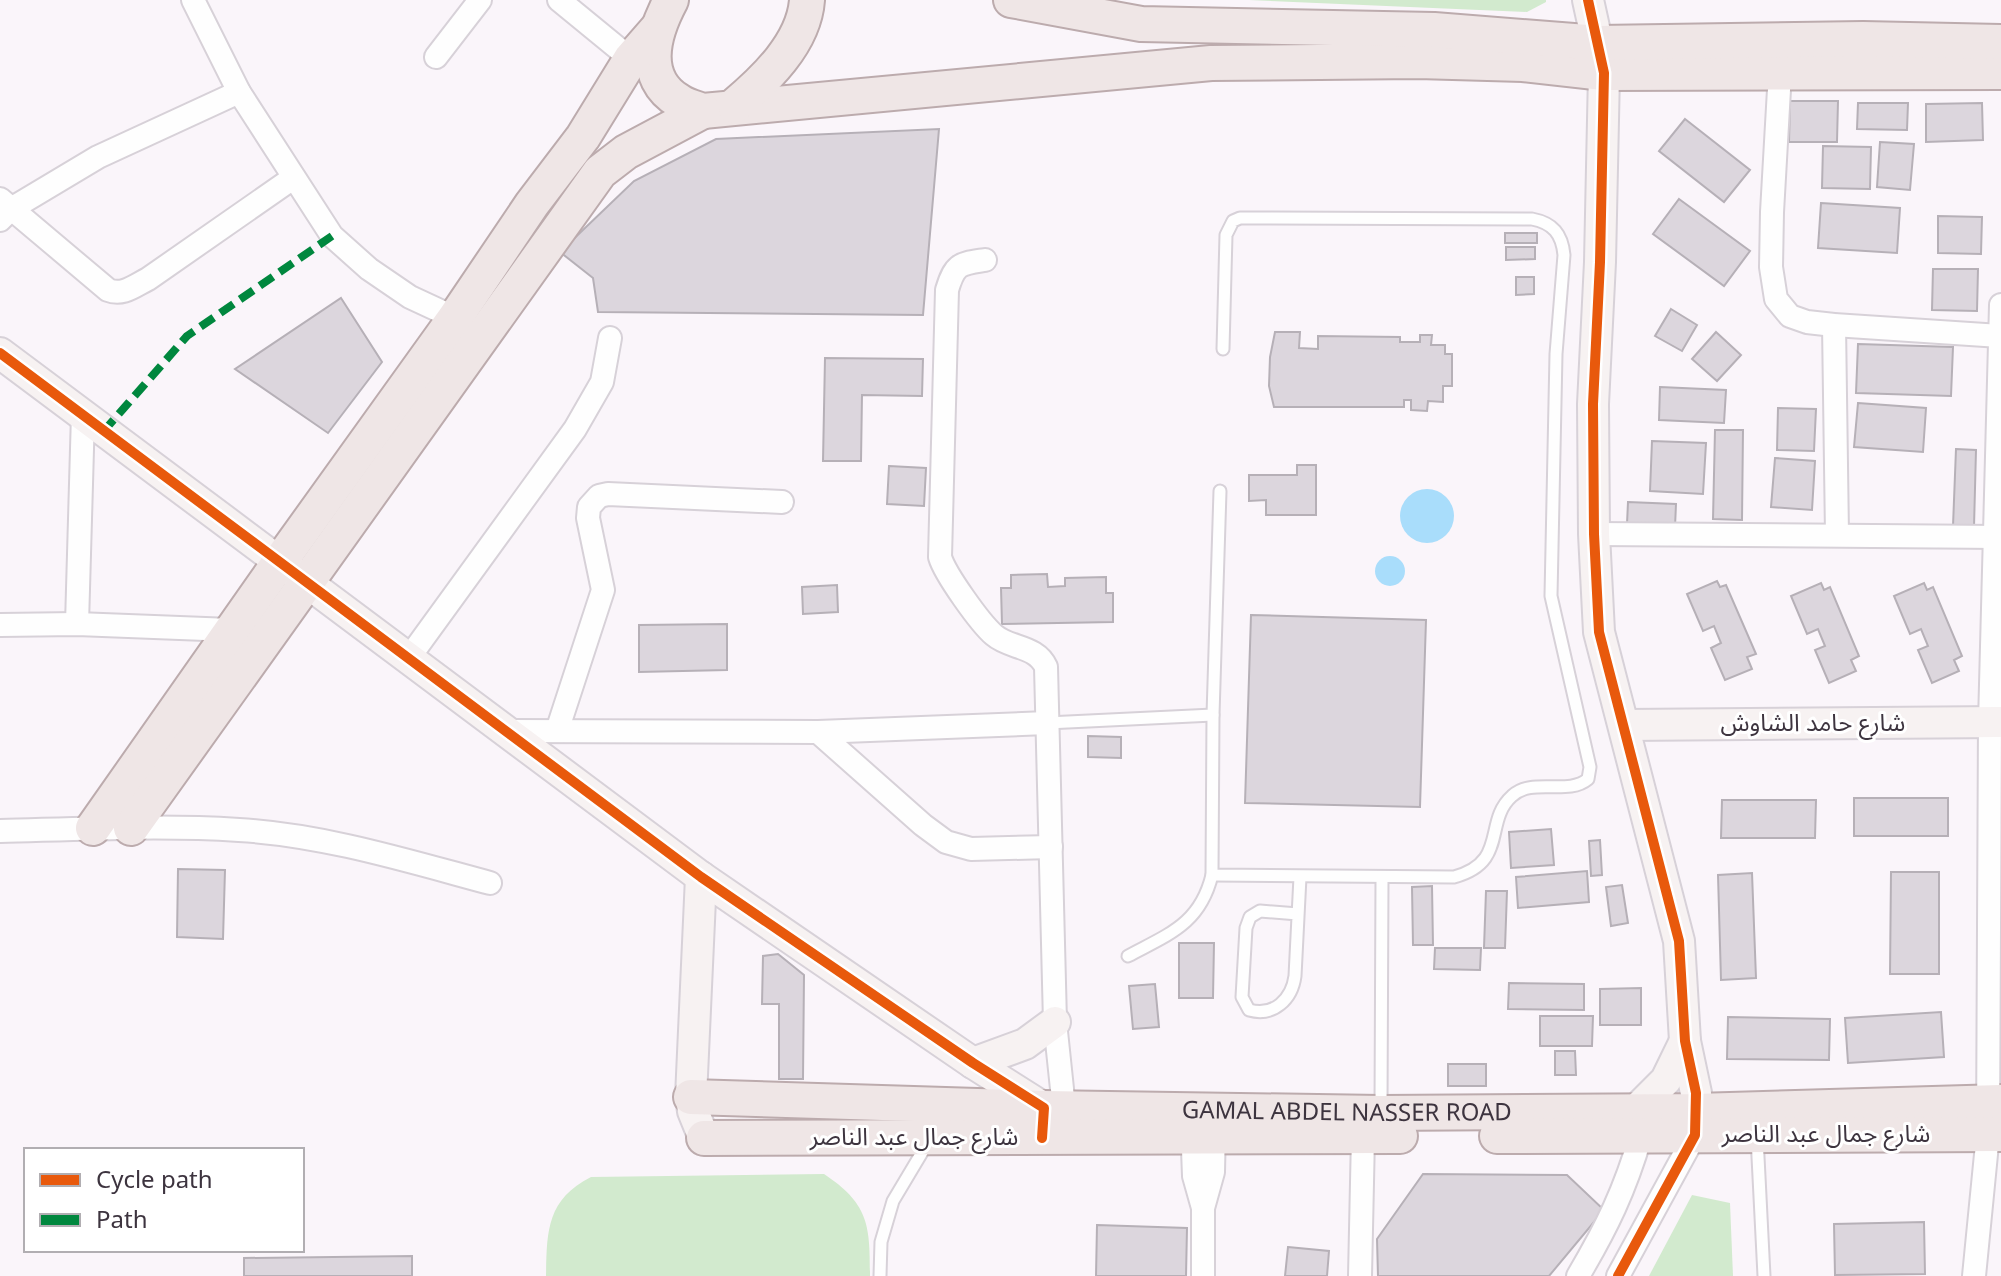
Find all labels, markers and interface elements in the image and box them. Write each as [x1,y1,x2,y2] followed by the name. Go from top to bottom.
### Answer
[1721,698,1905,749] street label: شارع حامد الشاوش
[1181,1085,1512,1139] street label: GAMAL ABDEL NASSER ROAD
[1721,1109,1930,1160] street label: شارع جمال عبد الناصر
[809,1112,1018,1163] street label: شارع جمال عبد الناصر
[24,1148,304,1252] legend
[96,1155,213,1206] text: Cycle path
[96,1195,147,1246] text: Path

